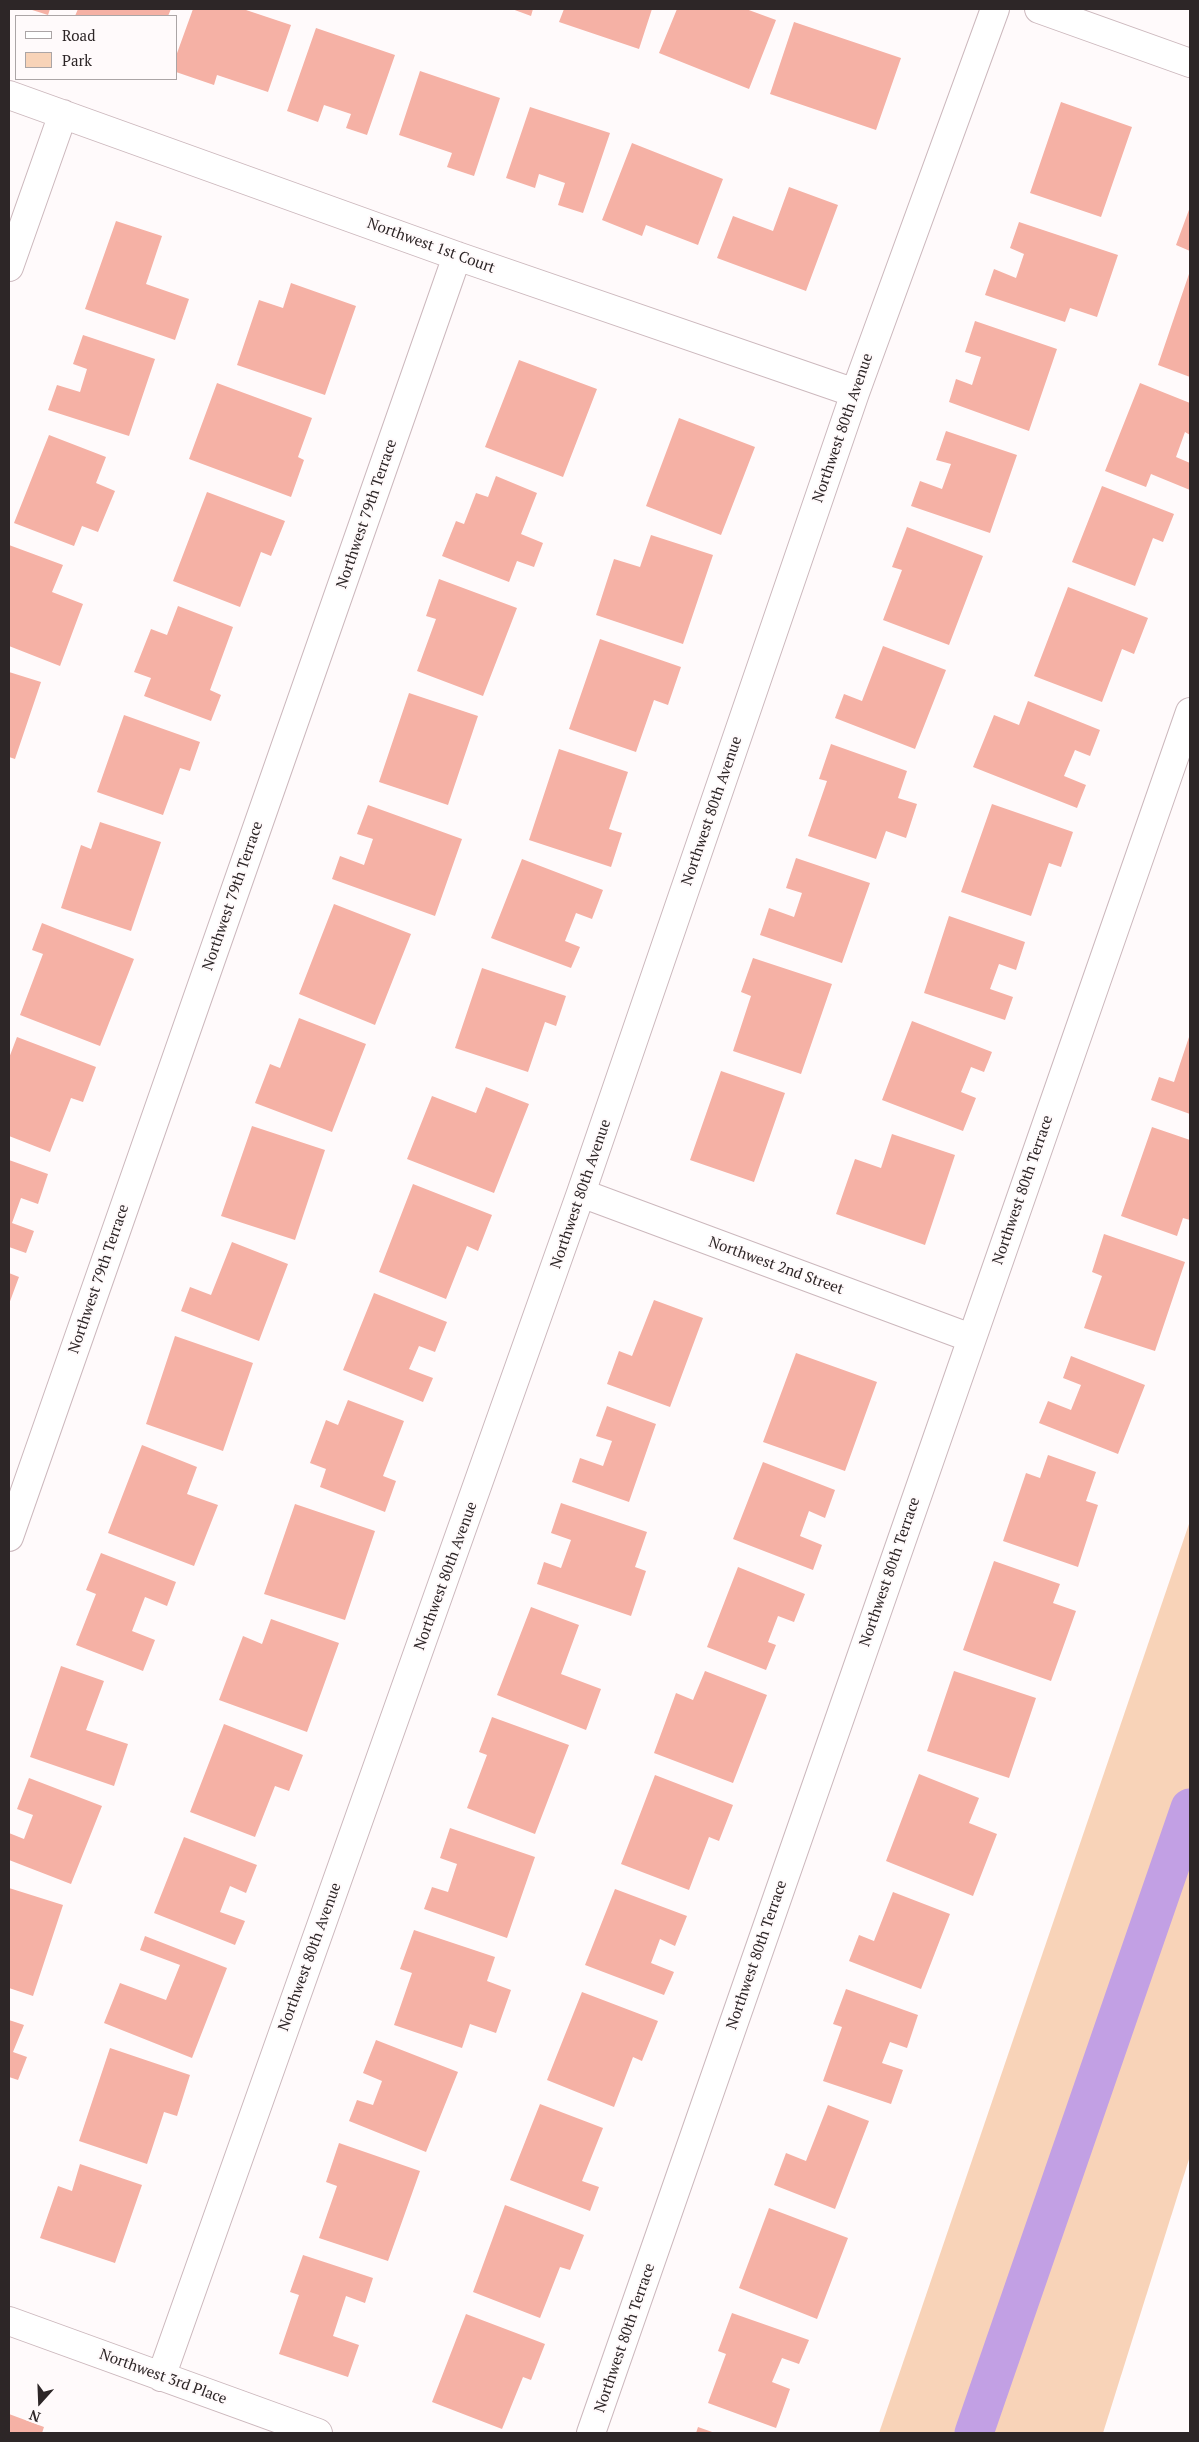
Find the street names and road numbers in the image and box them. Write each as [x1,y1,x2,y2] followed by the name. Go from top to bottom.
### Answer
[365,215,497,277] street label: Northwest 1st Court
[809,351,877,505] street label: Northwest 80th Avenue
[333,437,401,591] street label: Northwest 79th Terrace
[678,734,746,888] street label: Northwest 80th Avenue
[199,819,267,973] street label: Northwest 79th Terrace
[989,1113,1057,1267] street label: Northwest 80th Terrace
[547,1117,615,1271] street label: Northwest 80th Avenue
[65,1202,133,1356] street label: Northwest 79th Terrace
[706,1233,846,1299] street label: Northwest 2nd Street
[856,1495,924,1649] street label: Northwest 80th Terrace
[411,1499,481,1653] street label: Northwest 80th Avenue
[723,1878,791,2032] street label: Northwest 80th Terrace
[275,1880,345,2034] street label: Northwest 80th Avenue
[591,2261,659,2415] street label: Northwest 80th Terrace
[97,2346,229,2408] street label: Northwest 3rd Place

